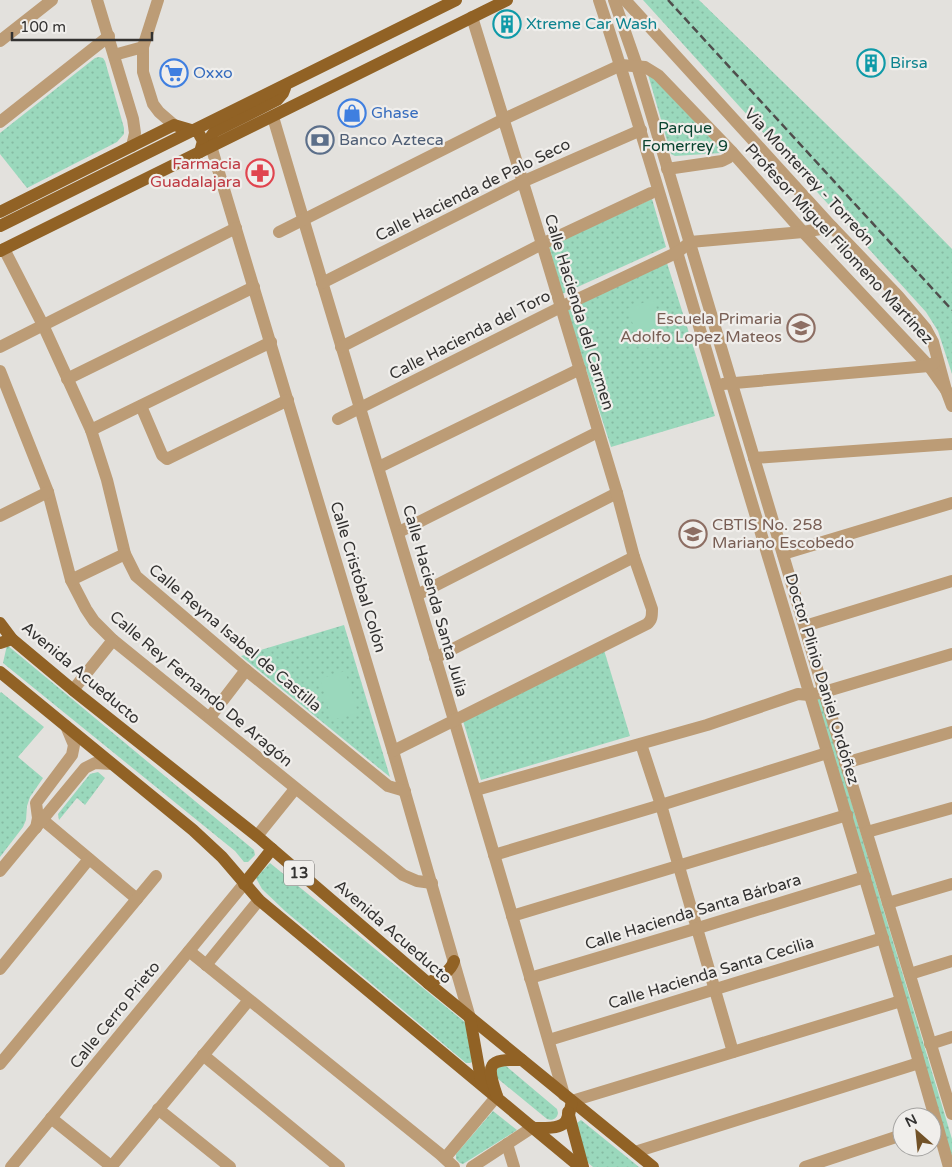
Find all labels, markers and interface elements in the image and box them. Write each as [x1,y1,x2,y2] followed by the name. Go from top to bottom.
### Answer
[492,9,522,39] building icon: Xtreme Car Wash
[12,10,152,42] scale bar
[526,14,657,34] place label: Xtreme Car Wash
[20,18,66,36] text: 100 m
[856,48,886,78] building icon: Birsa
[890,53,928,73] place label: Birsa
[159,58,189,88] supermarket icon: Oxxo
[193,63,233,83] place label: Oxxo
[337,98,367,128] shop icon: Ghase
[371,103,419,123] place label: Ghase
[740,104,878,250] street label: Via Monterrey - Torreón
[642,118,728,156] park label: Parque Fomerrey 9
[305,125,335,155] bank icon: Banco Azteca
[339,130,444,150] place label: Banco Azteca
[372,134,574,246] street label: Calle Hacienda de Palo Seco
[741,140,937,348] street label: Profesor Miguel Filomeno Martínez
[150,154,241,192] place label: Farmacia Guadalajara
[245,158,275,188] pharmacy icon: Farmacia Guadalajara
[540,212,618,412] street label: Calle Hacienda del Carmen
[386,286,554,384] street label: Calle Hacienda del Toro
[620,309,782,347] place label: Escuela Primaria Adolfo Lopez Mateos
[786,313,816,343] school or university icon: Escuela Primaria Adolfo Lopez Mateos
[325,499,391,655] street label: Calle Cristóbal Colón
[398,503,472,699] street label: Calle Hacienda Santa Julia
[712,515,854,553] place label: CBTIS No. 258 Mariano Escobedo
[678,519,708,549] school or university icon: CBTIS No. 258 Mariano Escobedo
[144,560,326,716] street label: Calle Reyna Isabel de Castilla
[780,571,864,787] street label: Doctor Plinio Daniel Ordóñez
[105,607,297,771] street label: Calle Rey Fernando De Aragón
[18,617,144,729] street label: Avenida Acueducto
[284,860,314,886] road number: 13
[582,870,804,954] street label: Calle Hacienda Santa Bárbara
[330,876,456,988] street label: Avenida Acueducto
[606,932,816,1014] street label: Calle Hacienda Santa Cecilia
[65,957,165,1073] street label: Calle Cerro Prieto
[892,1107,942,1157] north arrow
[902,1111,920,1131] text: N

